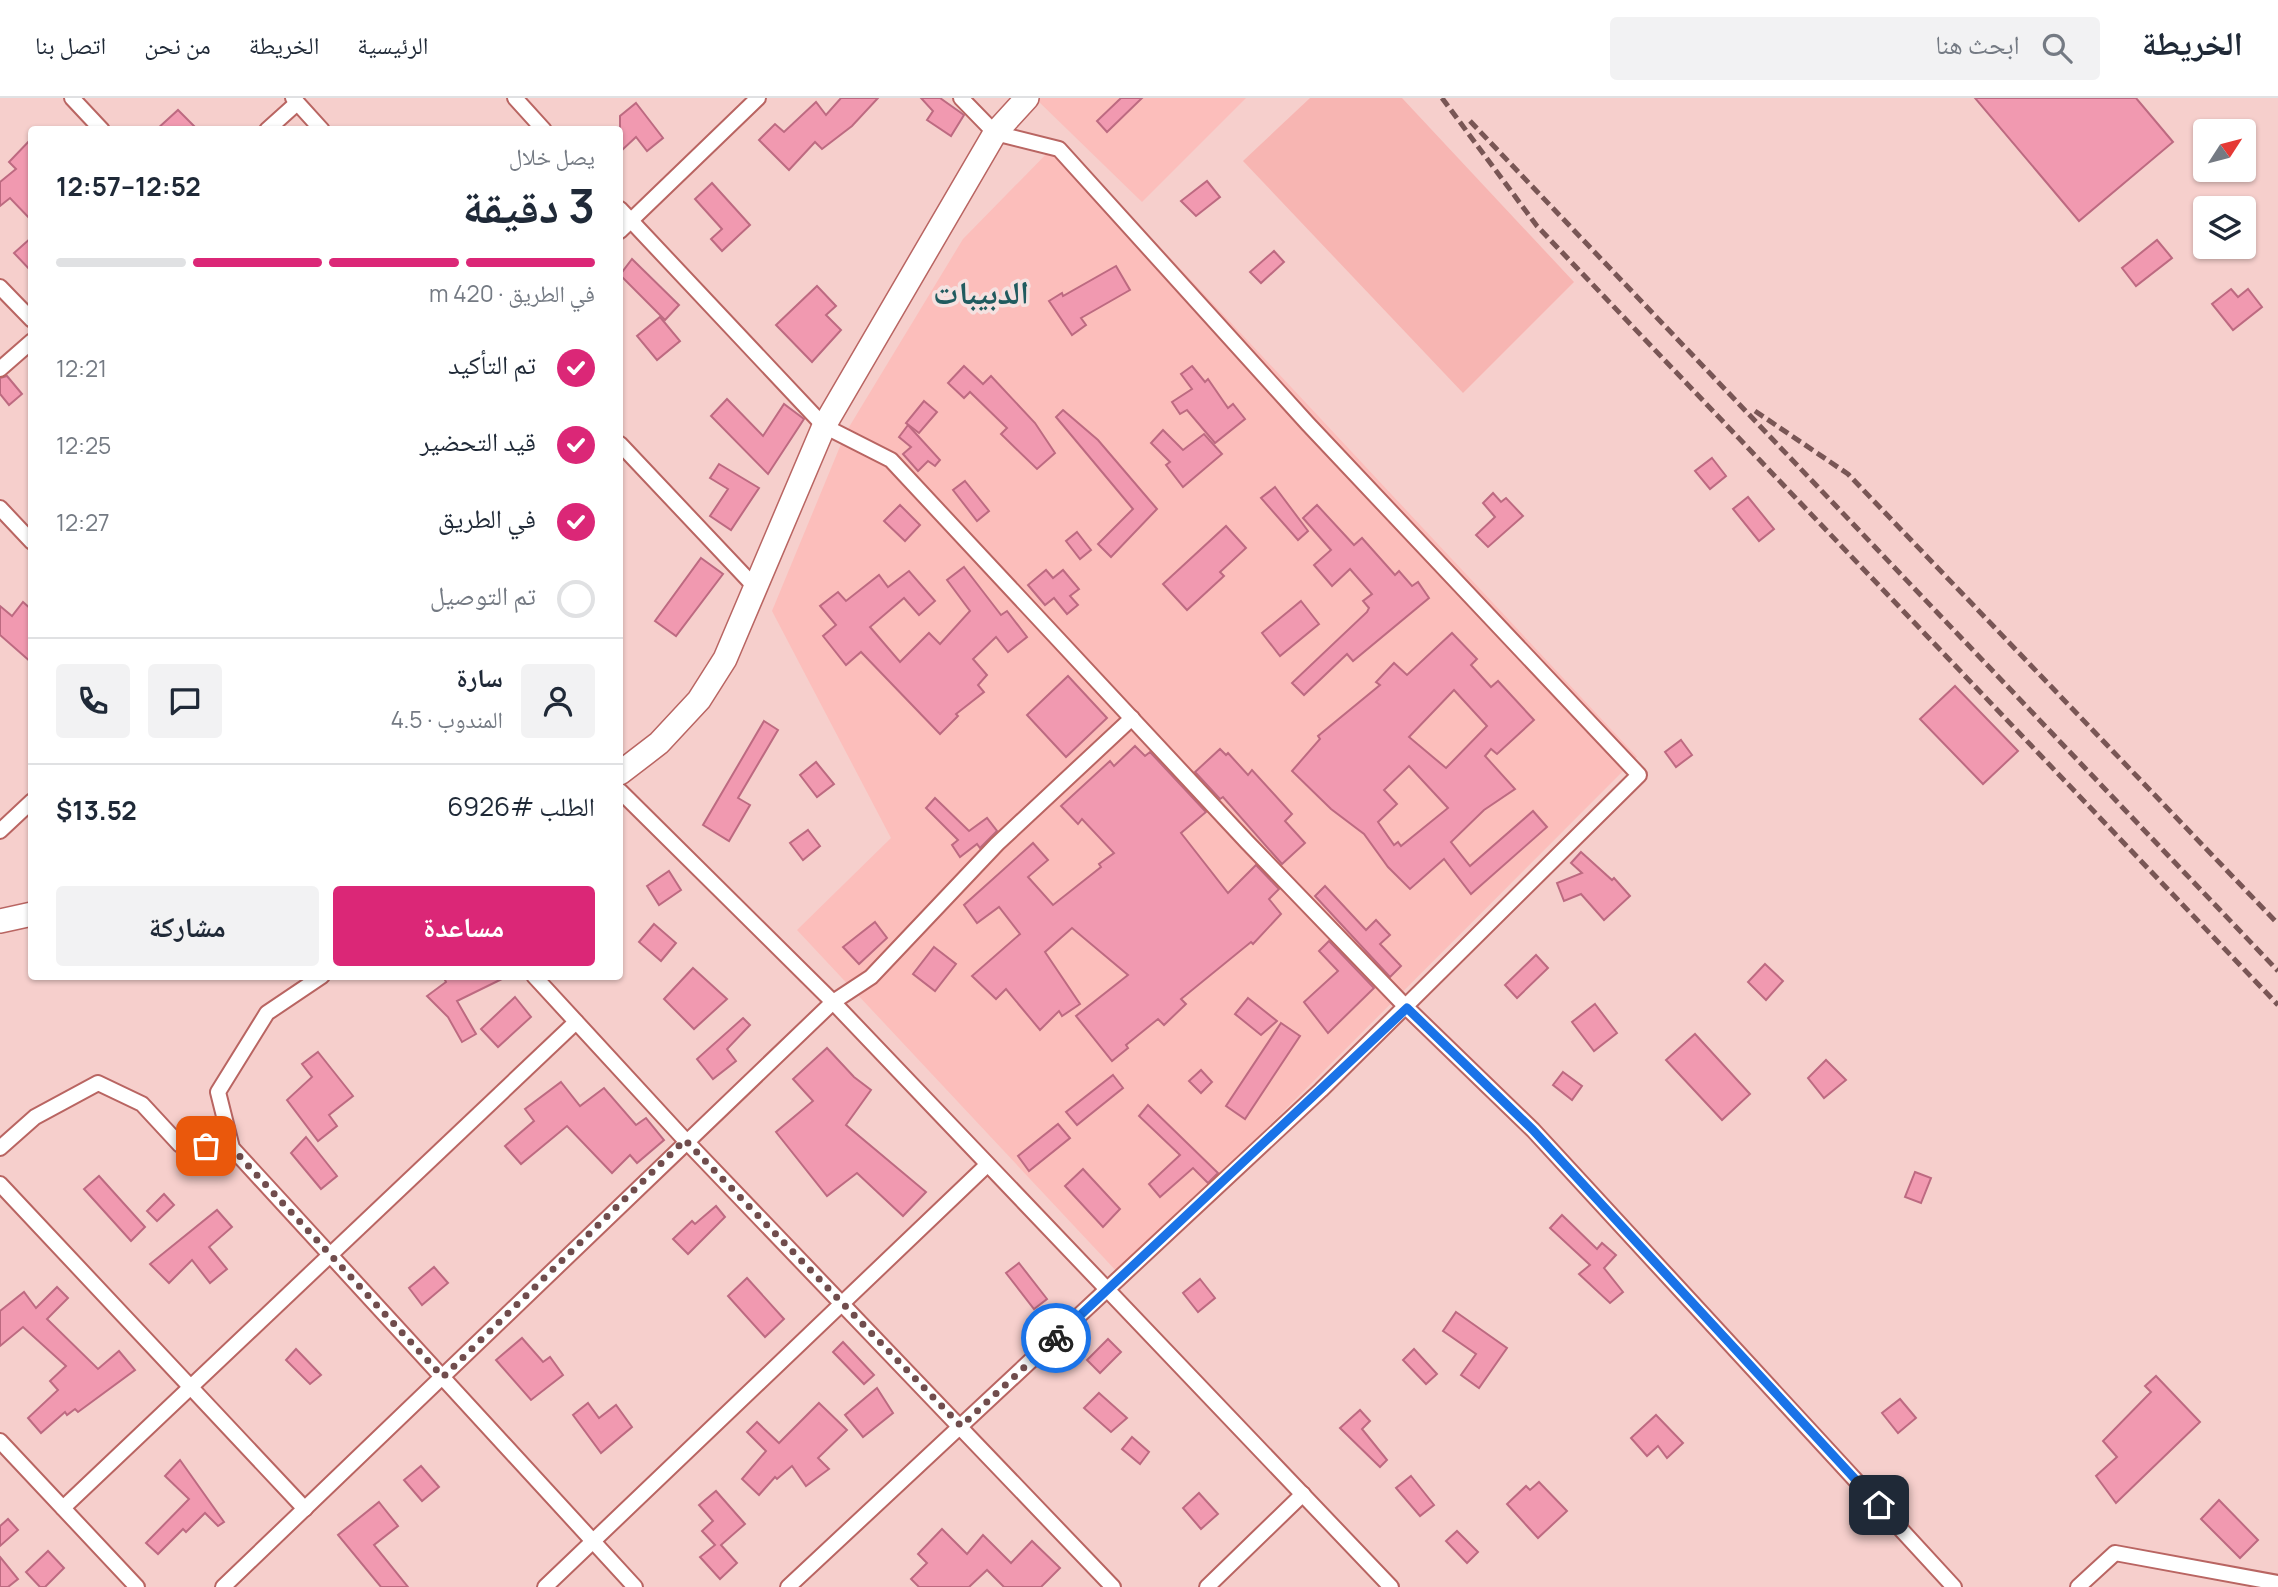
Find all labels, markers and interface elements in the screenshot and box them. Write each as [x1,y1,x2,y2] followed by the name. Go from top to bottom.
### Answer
[1610,17,2100,80] search box
[2142,20,2243,65] text: الخريطة
[1935,26,2020,62] text: ابحث هنا
[35,28,106,61] text: اتصل بنا
[144,28,211,61] text: من نحن
[249,28,319,61] text: الخريطة
[357,28,429,61] text: الرئيسية
[2038,29,2076,67] icon: search
[2193,119,2256,182] north arrow
[2193,119,2256,259] map controls
[509,140,595,172] text: يصل خلال
[56,168,201,204] text: 12:52–12:57
[462,174,595,237] text: 3 دقيقة
[2193,196,2256,259] button: layers
[933,270,1029,314] district label: الدبيبات
[429,277,595,309] text: في الطريق · 420 m
[448,346,536,382] text: تم التأكيد
[557,349,595,387] icon: check
[56,352,107,384] text: 12:21
[420,423,536,459] text: قيد التحضير
[557,426,595,464] icon: check
[56,429,111,461] text: 12:25
[438,500,536,536] text: في الطريق
[557,503,595,541] icon: check
[56,506,110,538] text: 12:27
[430,577,536,613] text: تم التوصيل
[456,659,503,695] text: سارة
[56,664,130,738] button: phone
[148,664,222,738] button: chat
[521,664,595,738] button: person
[390,703,503,735] text: المندوب · 4.5
[447,788,595,824] text: الطلب #6926
[56,792,137,828] text: $13.52
[56,886,319,966] button: مشاركة
[333,886,595,966] button: مساعدة
[176,1116,236,1176] pin
[187,1127,225,1165] icon: bag
[1021,1303,1091,1373] courier
[1037,1319,1075,1357] icon: bike
[1849,1475,1909,1535] pin
[1860,1486,1898,1524] icon: home

